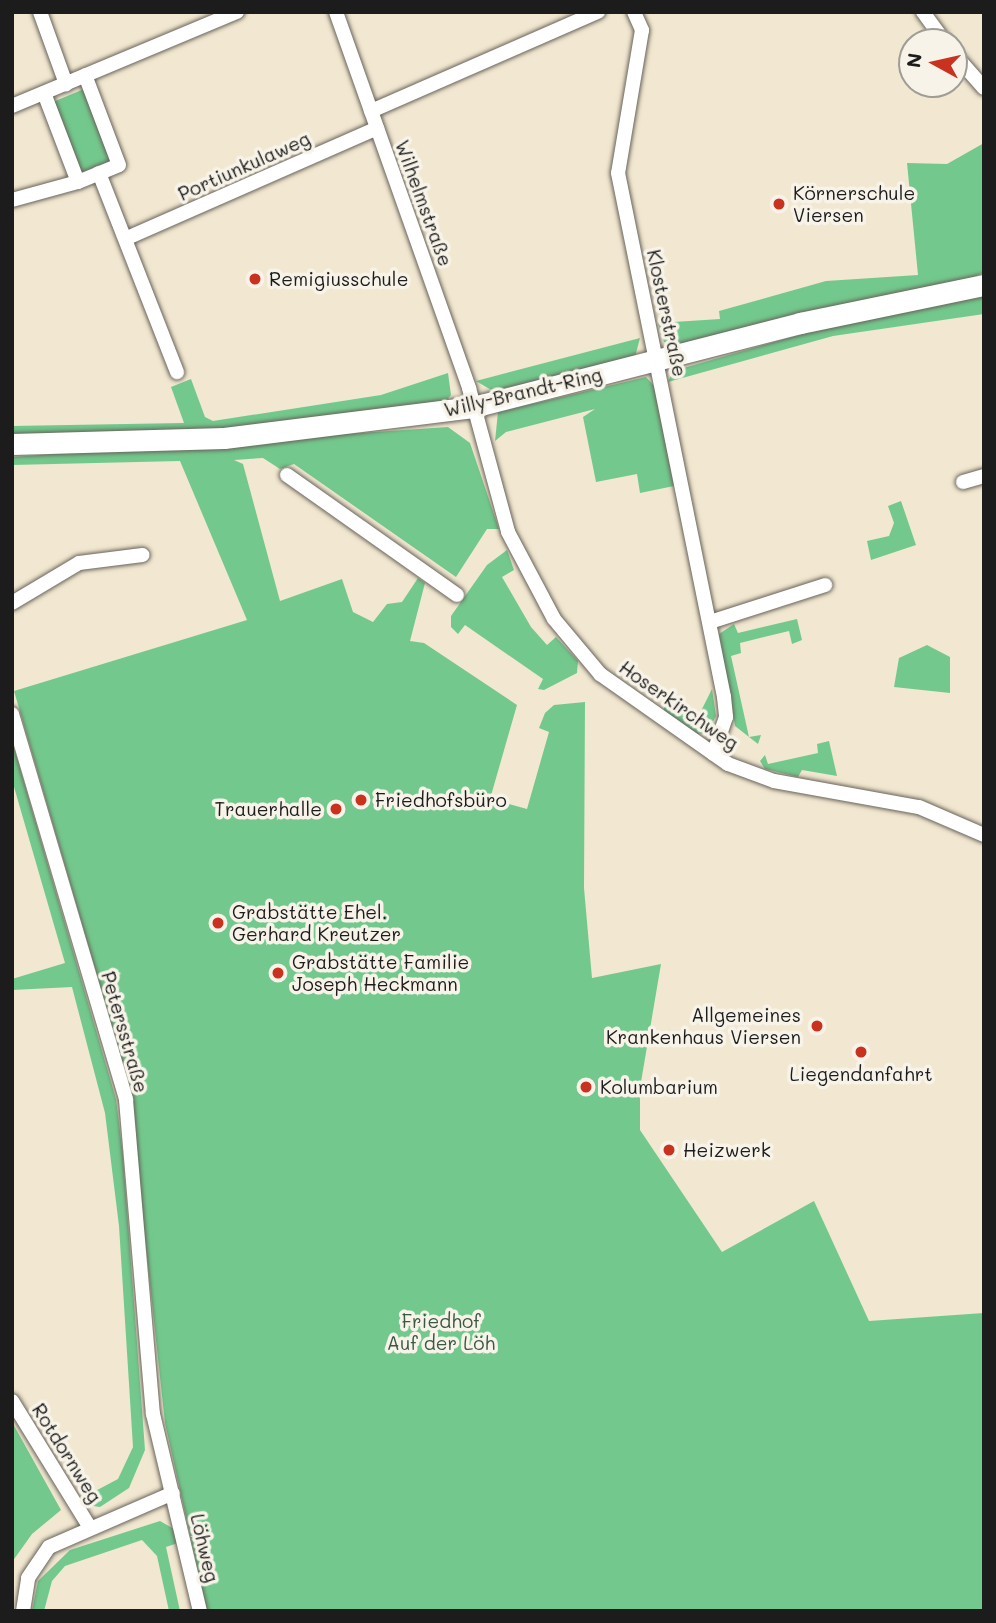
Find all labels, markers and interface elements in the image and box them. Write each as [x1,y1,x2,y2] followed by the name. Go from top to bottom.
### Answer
[898,28,968,98] north arrow
[900,51,927,69] text: N
[174,127,314,205] street label: Portiunkulaweg
[391,137,457,269] street label: Wilhelmstraße
[793,182,915,226] place label: Körnerschule Viersen
[771,196,787,212] marker: Körnerschule Viersen
[642,247,692,379] street label: Klosterstraße
[269,268,408,290] place label: Remigiusschule
[247,271,263,287] marker: Remigiusschule
[442,363,604,421] street label: Willy-Brandt-Ring
[615,655,743,755] street label: Hoserkirchweg
[375,789,507,811] place label: Friedhofsbüro
[353,792,369,808] marker: Friedhofsbüro
[214,798,322,820] place label: Trauerhalle
[328,801,344,817] marker: Trauerhalle
[232,901,401,945] place label: Grabstätte Ehel. Gerhard Kreutzer
[210,915,226,931] marker: Grabstätte Ehel. Gerhard Kreutzer
[292,951,469,995] place label: Grabstätte Familie Joseph Heckmann
[270,965,286,981] marker: Grabstätte Familie Joseph Heckmann
[97,969,153,1095] street label: Petersstraße
[606,1004,801,1048] place label: Allgemeines Krankenhaus Viersen
[807,1016,827,1036] marker: Allgemeines Krankenhaus Viersen
[853,1044,869,1060] marker: Liegendanfahrt
[789,1063,933,1085] place label: Liegendanfahrt
[600,1076,718,1098] place label: Kolumbarium
[578,1079,594,1095] marker: Kolumbarium
[683,1139,771,1161] place label: Heizwerk
[661,1142,677,1158] marker: Heizwerk
[387,1310,495,1354] park label: Friedhof Auf der Löh
[27,1399,107,1507] street label: Rotdornweg
[186,1512,224,1584] street label: Löhweg

